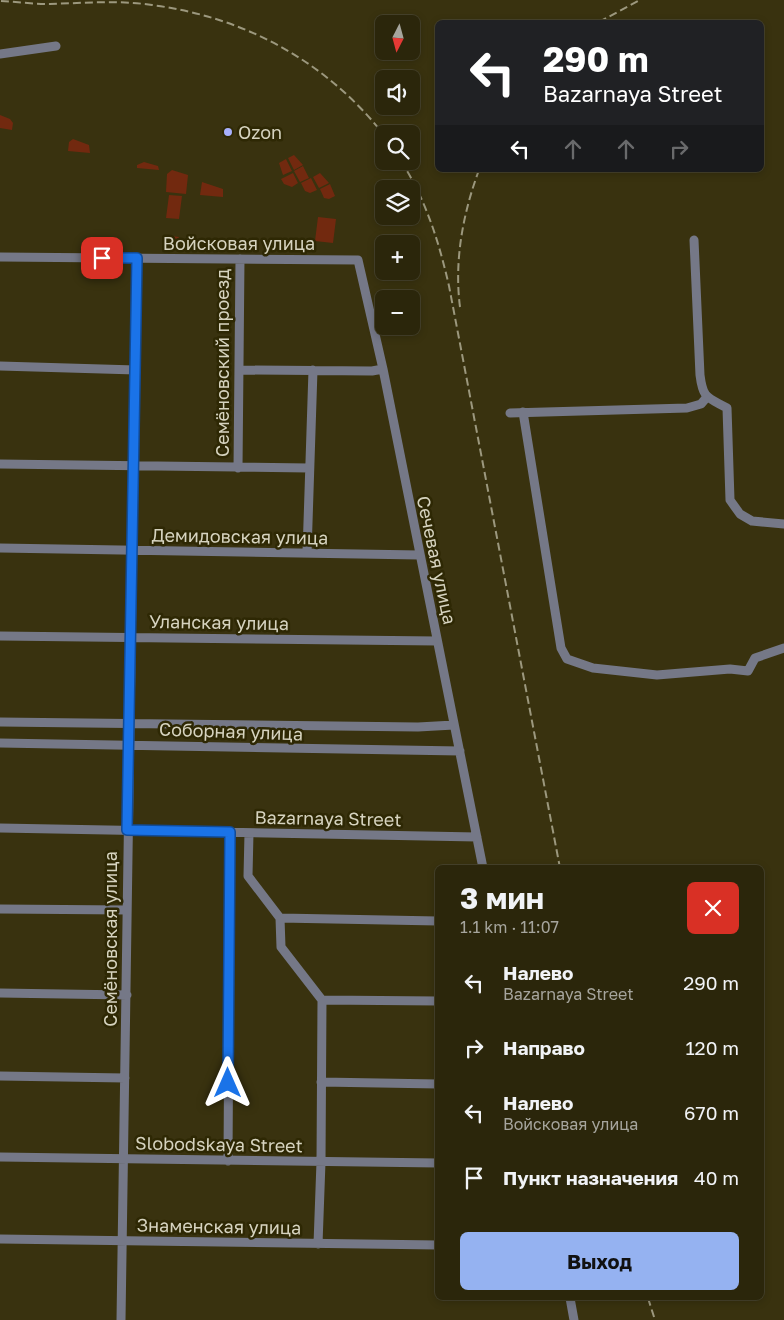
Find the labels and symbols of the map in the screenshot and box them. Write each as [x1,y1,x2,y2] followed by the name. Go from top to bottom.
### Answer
[375,15,420,60] north arrow
[238,121,282,143] place label: Ozon
[222,126,234,138] marker: Ozon
[163,232,315,254] street label: Войсковая улица
[81,237,123,279] pin
[211,269,233,457] street label: Семёновский проезд
[413,494,461,626] street label: Сечевая улица
[151,523,329,549] street label: Демидовская улица
[149,610,289,634] street label: Уланская улица
[159,717,303,745] street label: Соборная улица
[254,806,402,830] street label: Bazarnaya Street
[99,851,121,1027] street label: Семёновская улица
[201,1056,253,1108] position arrow
[135,1132,303,1156] street label: Slobodskaya Street
[136,1214,302,1238] street label: Знаменская улица

